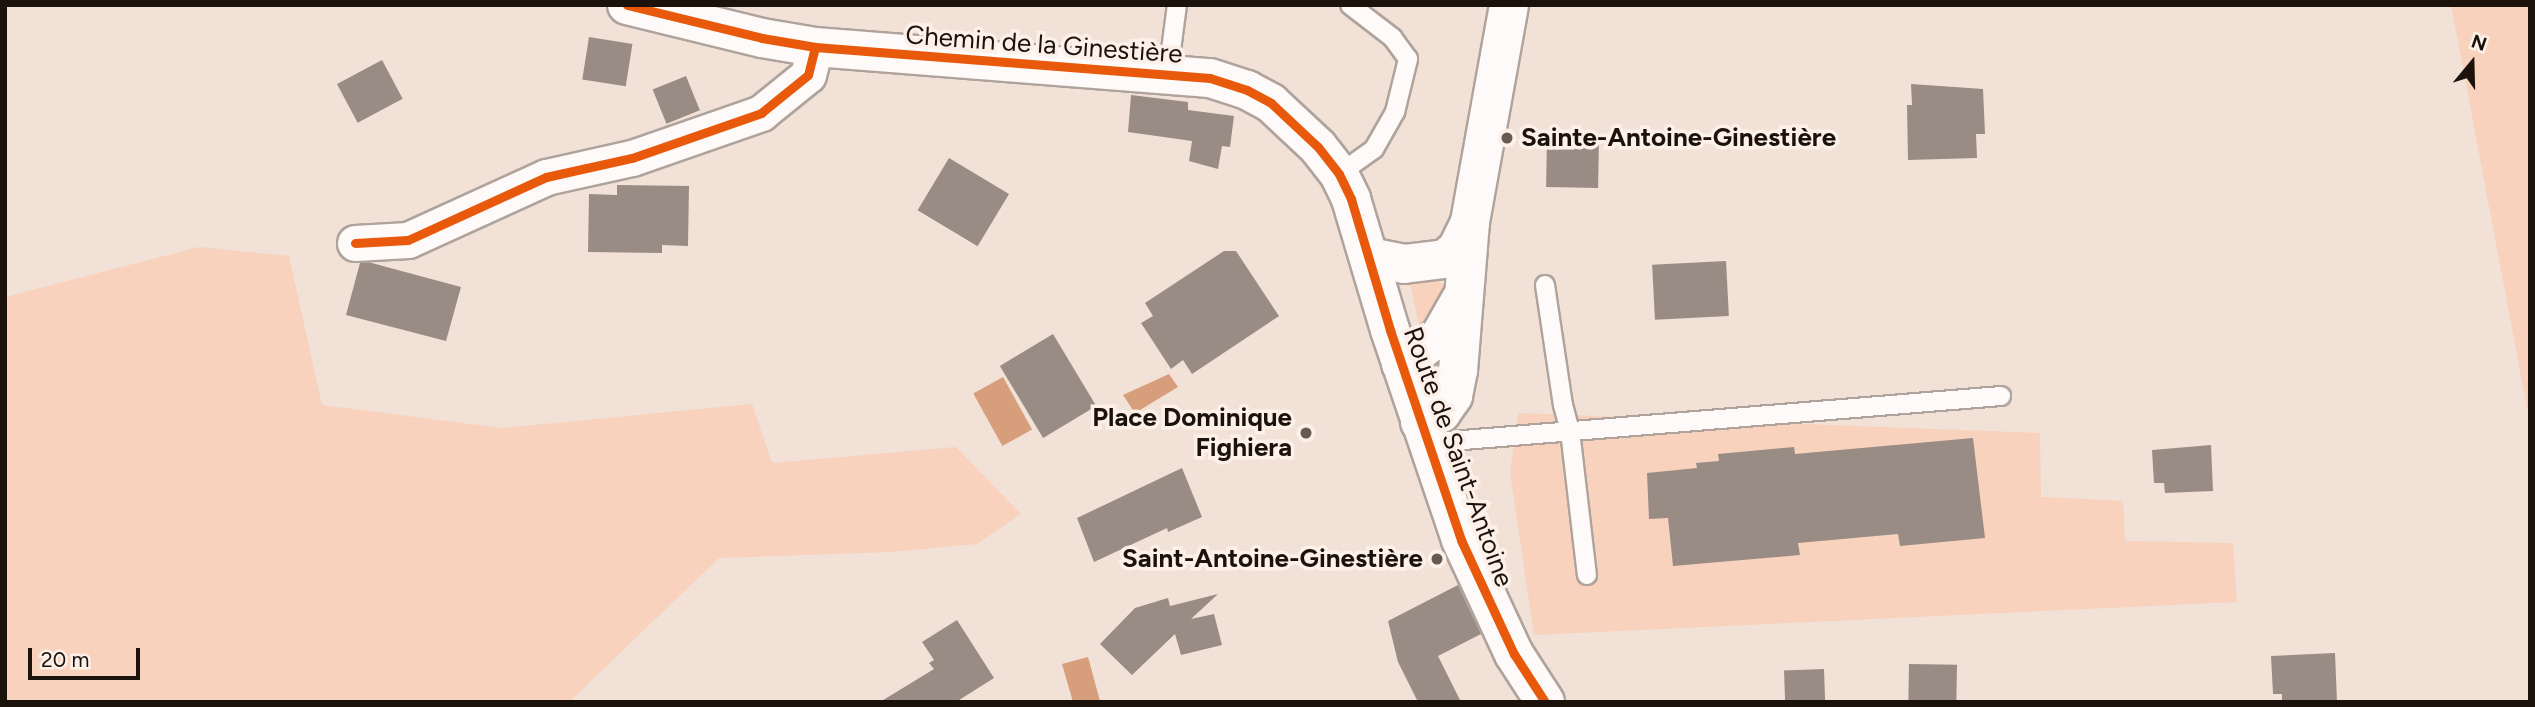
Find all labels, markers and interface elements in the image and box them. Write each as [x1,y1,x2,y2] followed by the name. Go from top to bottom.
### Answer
[905,20,1183,70] street label: Chemin de la Ginestière
[2437,28,2507,98] north arrow
[2468,29,2490,56] text: N
[1521,122,1836,154] place label: Sainte-Antoine-Ginestière
[1499,130,1515,146] marker: Sainte-Antoine-Ginestière
[1396,323,1520,591] street label: Route de Saint-Antoine
[1092,402,1292,464] place label: Place Dominique Fighiera
[1298,425,1314,441] marker: Place Dominique Fighiera
[1122,543,1423,575] place label: Saint-Antoine-Ginestière
[1429,551,1445,567] marker: Saint-Antoine-Ginestière
[32,634,144,678] scale bar
[41,647,89,672] text: 20 m

